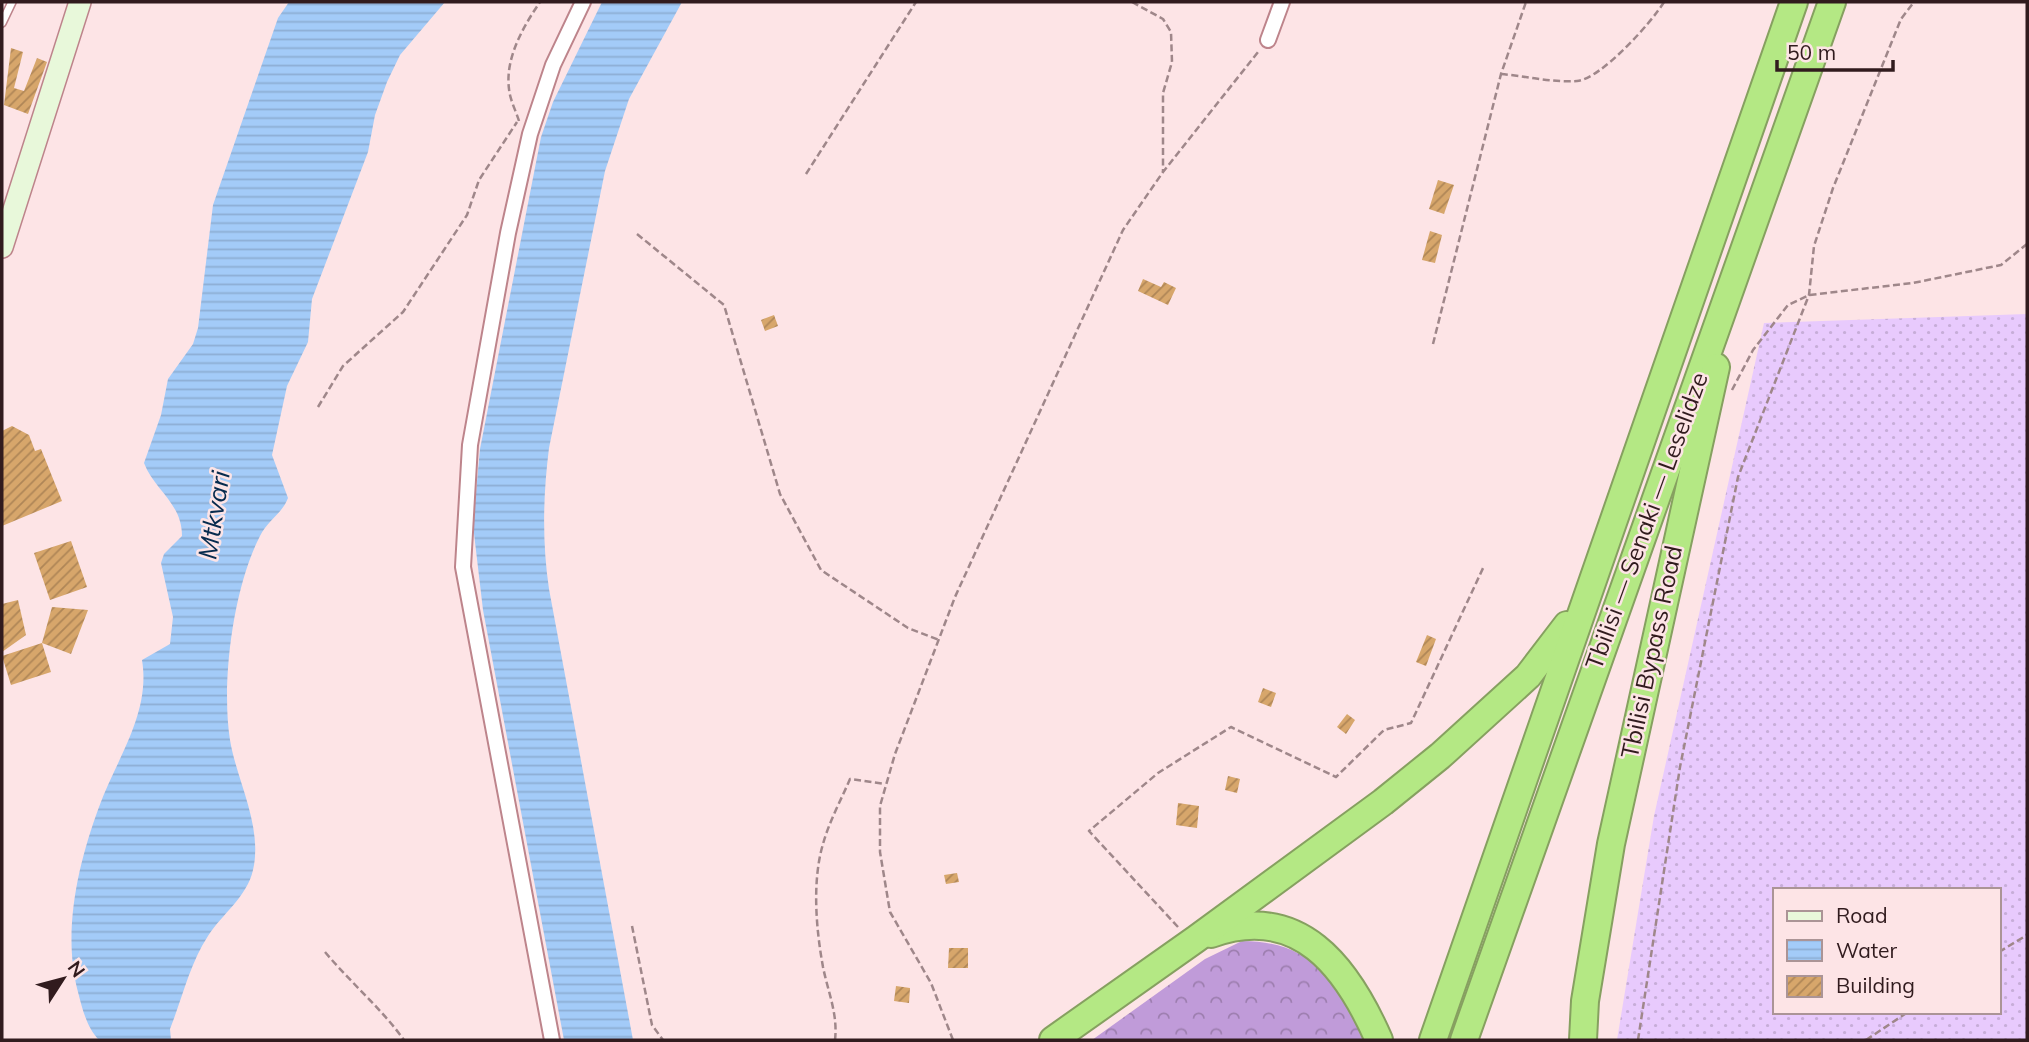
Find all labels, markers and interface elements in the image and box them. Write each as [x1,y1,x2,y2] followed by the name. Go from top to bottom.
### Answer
[1777,28,1892,72] scale bar
[1787,39,1836,65] text: 50 m
[1578,368,1714,673] street label: Tbilisi — Senaki — Leselidze
[190,468,237,562] water label: Mtkvari
[1614,543,1688,761] street label: Tbilisi Bypass Road
[1773,888,2001,1014] legend
[1836,902,1887,928] text: Road
[1836,937,1897,963] text: Water
[28,944,98,1014] north arrow
[63,956,91,982] text: N
[1836,972,1915,998] text: Building

